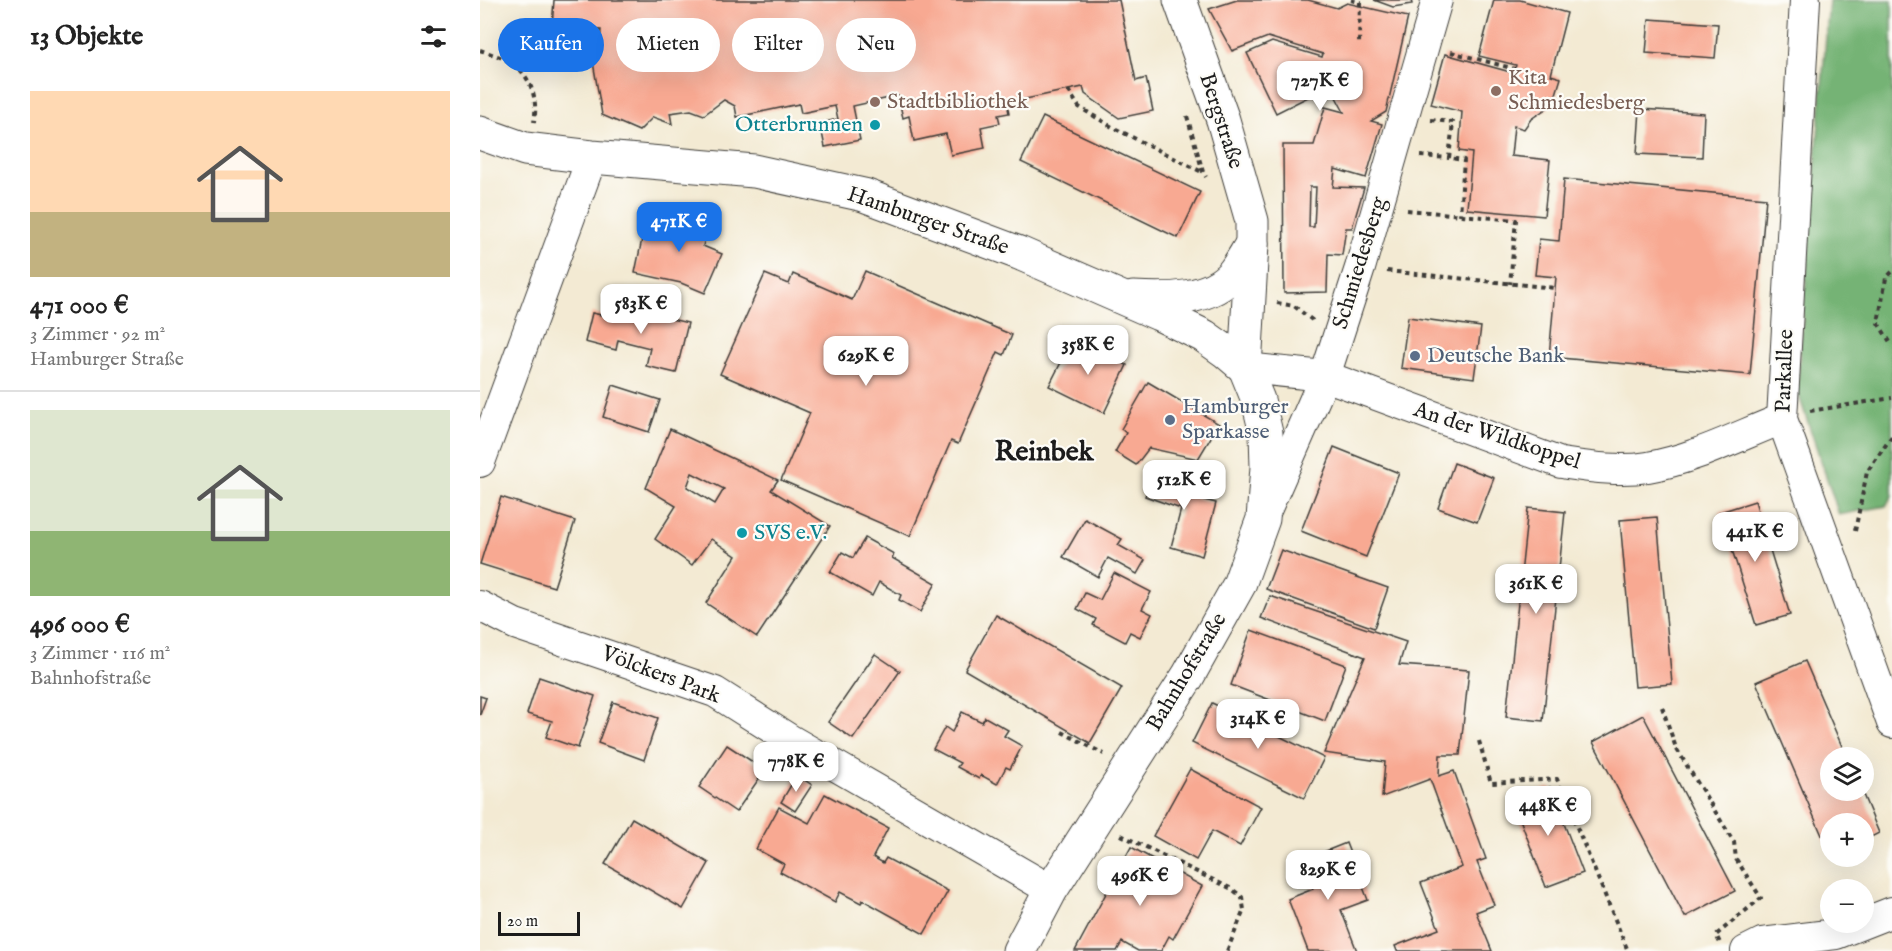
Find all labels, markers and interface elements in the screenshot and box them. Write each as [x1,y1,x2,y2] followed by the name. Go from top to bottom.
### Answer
[498,18,604,72] chip: Kaufen
[616,18,720,72] chip: Mieten
[732,18,824,72] chip: Filter
[836,18,916,72] chip: Neu
[30,20,143,53] text: 13 Objekte
[417,20,450,53] icon: filters
[1271,61,1369,112] pin: 727K €
[1508,64,1646,117] place label: Kita Schmiedesberg
[1291,68,1349,93] text: 727K €
[1192,70,1250,172] street label: Bergstraße
[1489,84,1503,98] marker: Kita Schmiedesberg
[887,88,1029,116] place label: Stadtbibliothek
[868,95,882,109] marker: Stadtbibliothek
[735,111,863,139] place label: Otterbrunnen
[868,118,882,132] marker: Otterbrunnen
[186,130,294,238] icon: home
[843,180,1013,262] street label: Hamburger Straße
[1327,193,1394,332] street label: Schmiedesberg
[630,202,728,253] pin: 471K €
[651,209,707,234] text: 471K €
[592,284,690,335] pin: 583K €
[30,289,129,322] text: 471 000 €
[614,291,668,316] text: 583K €
[30,322,165,347] text: 3 Zimmer · 92 m²
[1039,325,1137,376] pin: 358K €
[1770,329,1800,413] street label: Parkallee
[1061,332,1115,357] text: 358K €
[817,336,915,387] pin: 629K €
[1427,342,1565,370] place label: Deutsche Bank
[837,343,895,368] text: 629K €
[30,347,184,372] text: Hamburger Straße
[1408,349,1422,363] marker: Deutsche Bank
[1182,393,1289,446] place label: Hamburger Sparkasse
[1409,395,1584,476] street label: An der Wildkoppel
[1163,413,1177,427] marker: Hamburger Sparkasse
[994,435,1095,470] district label: Reinbek
[186,449,294,557] icon: home
[1135,460,1233,511] pin: 512K €
[1157,467,1211,492] text: 512K €
[1706,512,1804,563] pin: 441K €
[754,519,827,547] place label: SVS e.V.
[1726,519,1784,544] text: 441K €
[735,526,749,540] marker: SVS e.V.
[1487,564,1585,615] pin: 361K €
[1509,571,1563,596] text: 361K €
[30,608,130,641] text: 496 000 €
[1141,608,1233,736] street label: Bahnhofstraße
[597,639,725,711] street label: Völckers Park
[30,641,170,666] text: 3 Zimmer · 116 m²
[30,666,151,691] text: Bahnhofstraße
[1209,699,1307,750] pin: 314K €
[1230,706,1286,731] text: 314K €
[747,742,845,793] pin: 778K €
[1820,747,1874,933] map controls
[1820,747,1874,801] button: layers
[767,749,825,774] text: 778K €
[1499,786,1597,837] pin: 448K €
[1519,793,1577,818] text: 448K €
[1820,813,1874,867] button: +
[1279,850,1377,901] pin: 829K €
[1091,856,1189,907] pin: 496K €
[1300,857,1356,882] text: 829K €
[1111,863,1169,888] text: 496K €
[1820,879,1874,933] button: −
[498,909,580,936] scale bar
[507,912,538,932] text: 20 m

